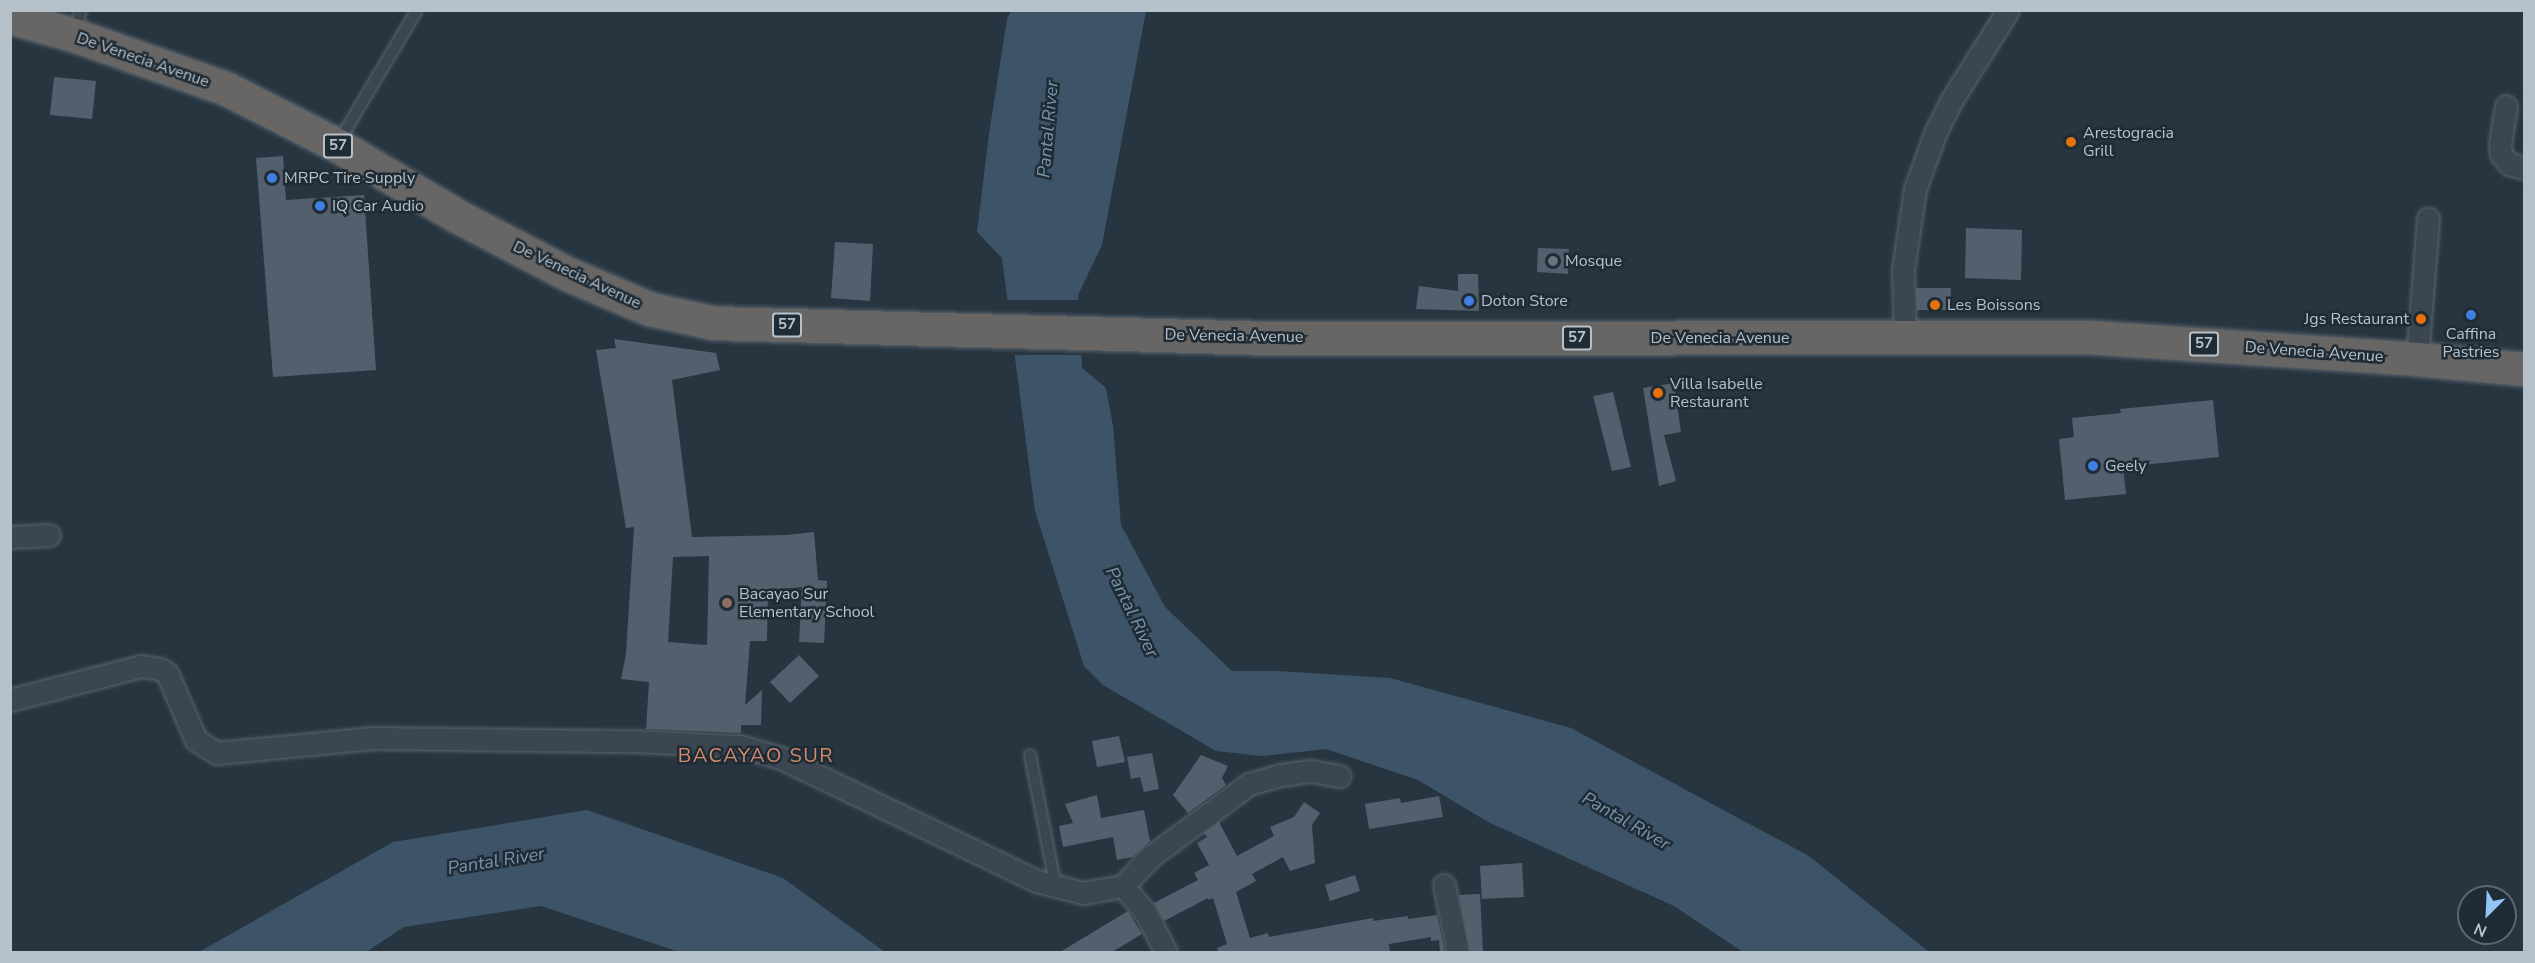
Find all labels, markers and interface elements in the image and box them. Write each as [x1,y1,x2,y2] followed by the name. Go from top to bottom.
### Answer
[74,28,212,92] street label: De Venecia Avenue
[1033,79,1063,179] water label: Pantal River
[2083,123,2174,161] place label: Arestogracia Grill
[323,134,353,158] road number: 57
[2064,135,2078,149] marker: Arestogracia Grill
[284,168,415,188] place label: MRPC Tire Supply
[265,171,279,185] marker: MRPC Tire Supply
[332,196,424,216] place label: IQ Car Audio
[313,199,327,213] marker: IQ Car Audio
[510,237,644,313] street label: De Venecia Avenue
[1565,251,1622,271] place label: Mosque
[1546,254,1560,268] marker: Mosque
[1481,291,1568,311] place label: Doton Store
[1462,294,1476,308] marker: Doton Store
[1947,295,2040,315] place label: Les Boissons
[1928,298,1942,312] marker: Les Boissons
[2464,308,2478,322] marker: Caffina Pastries
[2304,309,2409,329] place label: Jgs Restaurant
[2414,312,2428,326] marker: Jgs Restaurant
[772,313,802,337] road number: 57
[2442,324,2500,362] place label: Caffina Pastries
[1164,325,1304,347] street label: De Venecia Avenue
[1562,326,1592,350] road number: 57
[1651,328,1789,348] street label: De Venecia Avenue
[2189,332,2219,356] road number: 57
[2244,338,2384,366] street label: De Venecia Avenue
[1670,374,1763,412] place label: Villa Isabelle Restaurant
[1651,386,1665,400] marker: Villa Isabelle Restaurant
[2105,456,2146,476] place label: Geely
[2086,459,2100,473] marker: Geely
[1101,563,1163,661] water label: Pantal River
[739,584,874,622] place label: Bacayao Sur Elementary School
[720,596,734,610] marker: Bacayao Sur Elementary School
[678,743,834,767] district label: BACAYAO SUR
[1578,787,1674,855] water label: Pantal River
[446,843,546,879] water label: Pantal River
[2457,885,2517,945] north arrow
[2471,917,2490,942] text: N

